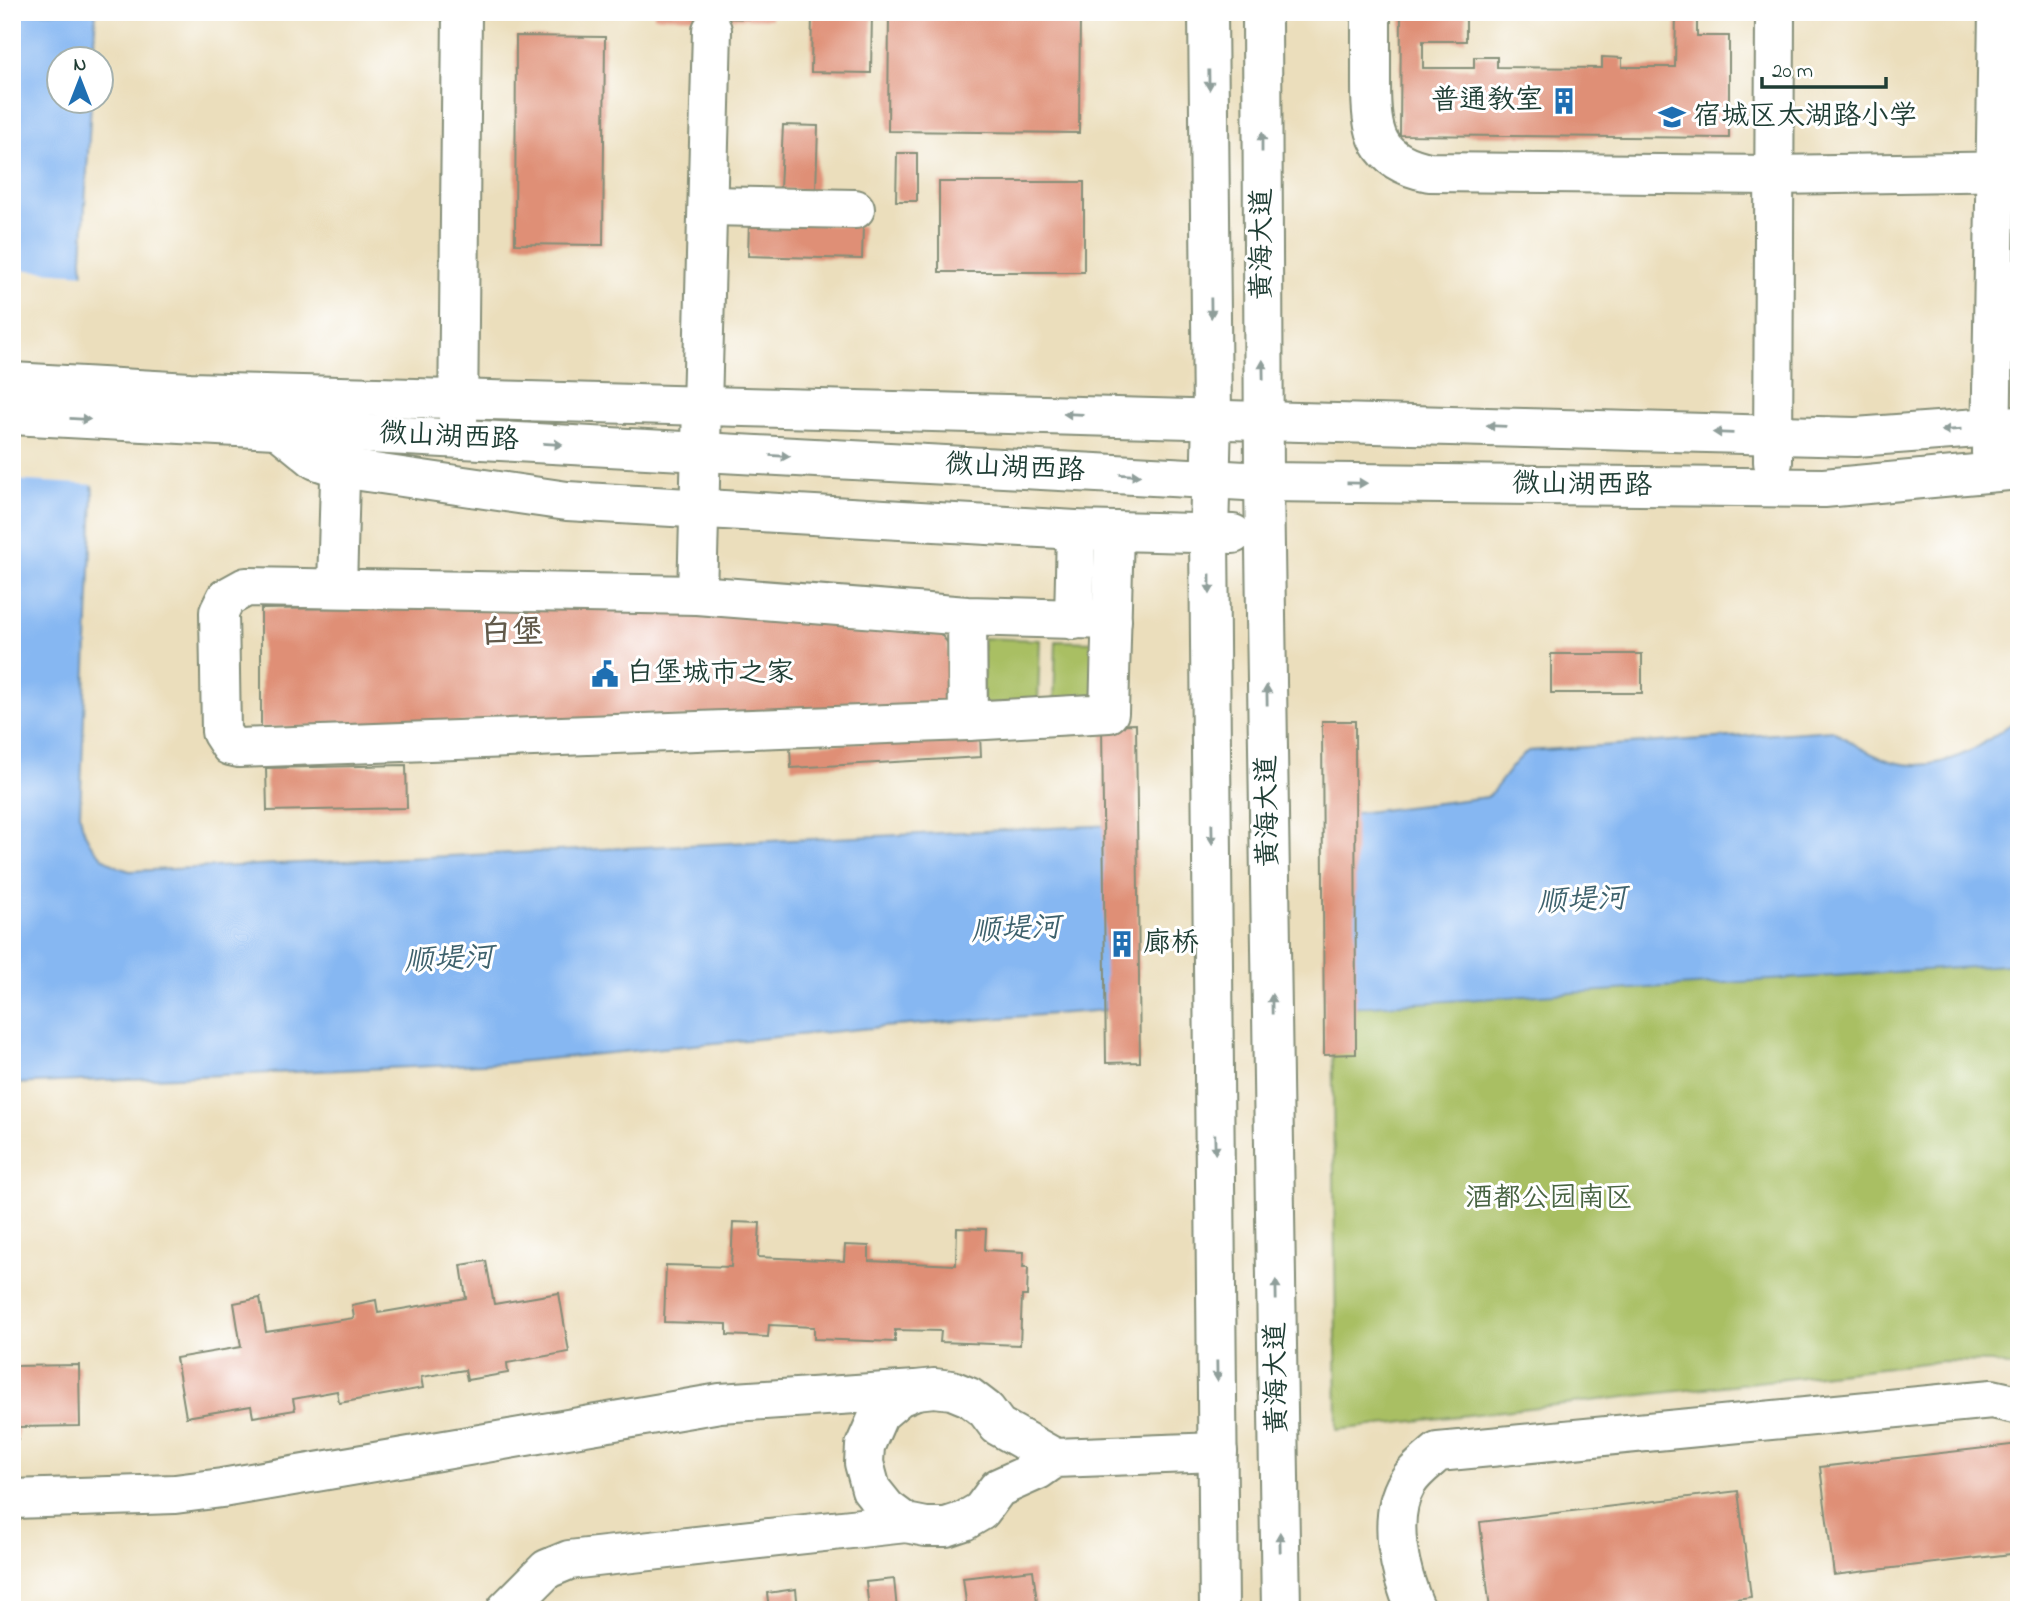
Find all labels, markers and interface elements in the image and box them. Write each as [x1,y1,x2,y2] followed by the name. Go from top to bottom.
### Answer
[46,46,116,116] north arrow
[1762,46,1886,90] scale bar
[74,52,87,79] text: N
[1772,57,1813,87] text: 20 m
[1203,70,1214,92] one-way arrow
[1431,81,1543,122] place label: 普通教室
[1549,86,1579,116] building icon: 普通教室
[1693,97,1917,138] place label: 宿城区太湖路小学
[1657,102,1687,132] school or university icon: 宿城区太湖路小学
[1256,131,1268,153] one-way arrow
[1243,188,1284,300] street label: 黄海大道
[1205,297,1217,319] one-way arrow
[1258,358,1269,380] one-way arrow
[1062,408,1084,420] one-way arrow
[70,413,92,424] one-way arrow
[378,414,520,462] street label: 微山湖西路
[1485,421,1507,432] one-way arrow
[1939,425,1961,436] one-way arrow
[1712,428,1734,439] one-way arrow
[542,439,564,450] one-way arrow
[944,445,1086,493] street label: 微山湖西路
[769,451,791,462] one-way arrow
[1512,464,1652,508] street label: 微山湖西路
[1119,469,1141,480] one-way arrow
[1346,477,1368,489] one-way arrow
[1204,574,1216,596] one-way arrow
[480,611,544,658] district label: 白堡
[626,654,794,695] place label: 白堡城市之家
[590,659,620,689] public building icon: 白堡城市之家
[1261,684,1273,706] one-way arrow
[1248,755,1290,867] street label: 黄海大道
[1206,824,1218,846] one-way arrow
[1536,877,1633,926] water label: 顺堤河
[970,906,1067,955] water label: 顺堤河
[1143,924,1199,965] place label: 廊桥
[1107,929,1137,959] building icon: 廊桥
[403,936,500,985] water label: 顺堤河
[1266,993,1278,1015] one-way arrow
[1209,1133,1221,1155] one-way arrow
[1465,1179,1633,1220] park label: 酒都公园南区
[1270,1278,1282,1300] one-way arrow
[1257,1322,1299,1434] street label: 黄海大道
[1211,1361,1223,1383] one-way arrow
[1274,1530,1286,1552] one-way arrow

